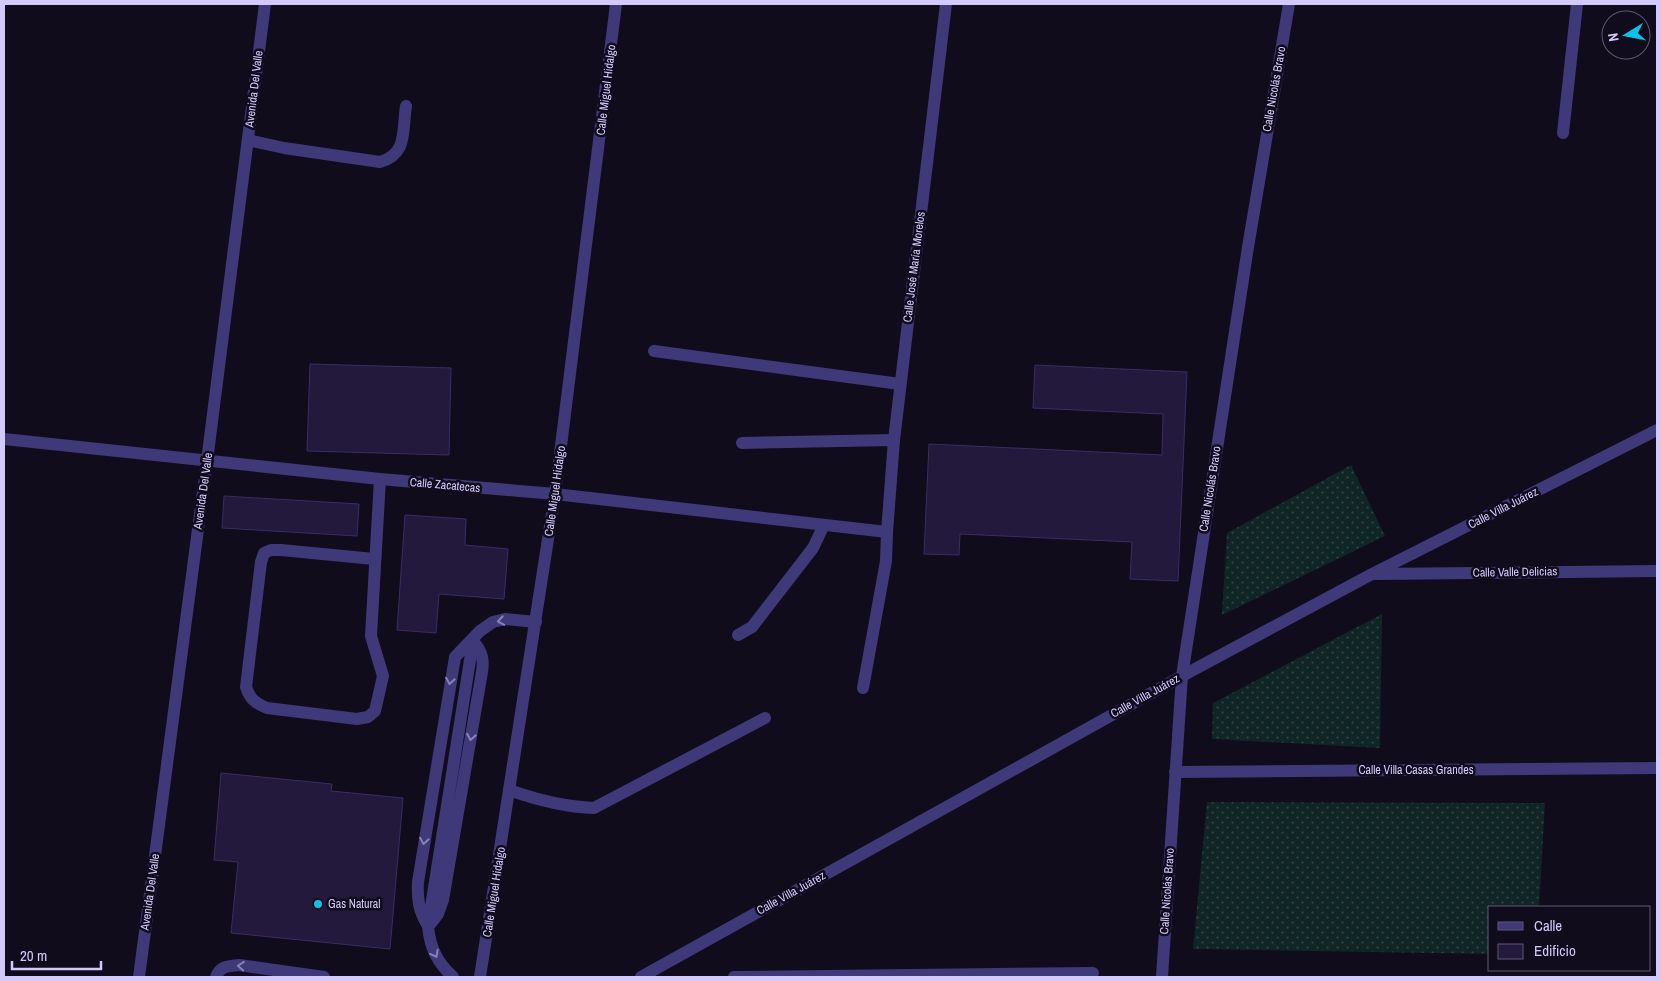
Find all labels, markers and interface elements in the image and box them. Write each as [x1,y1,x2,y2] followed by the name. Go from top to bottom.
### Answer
[1601,10,1651,60] north arrow
[1604,32,1623,43] text: N
[592,44,620,136] street label: Calle Miguel Hidalgo
[1259,45,1289,133] street label: Calle Nicolás Bravo
[241,50,267,129] street label: Avenida Del Valle
[899,211,929,323] street label: Calle José María Morelos
[541,445,569,537] street label: Calle Miguel Hidalgo
[1195,445,1225,533] street label: Calle Nicolás Bravo
[190,452,216,531] street label: Avenida Del Valle
[409,474,481,496] street label: Calle Zacatecas
[1465,483,1541,532] street label: Calle Villa Juárez
[1473,563,1558,581] street label: Calle Valle Delicias
[496,615,505,625] one-way arrow
[1108,670,1182,722] street label: Calle Villa Juárez
[446,677,456,685] one-way arrow
[467,733,477,742] one-way arrow
[1358,762,1474,778] street label: Calle Villa Casas Grandes
[420,837,430,846] one-way arrow
[479,846,509,938] street label: Calle Miguel Hidalgo
[1156,847,1178,935] street label: Calle Nicolás Bravo
[137,853,163,932] street label: Avenida Del Valle
[754,867,828,919] street label: Calle Villa Juárez
[328,896,381,912] place label: Gas Natural
[312,898,324,910] marker: Gas Natural
[1488,906,1651,971] legend
[1534,915,1562,936] text: Calle
[12,938,101,970] scale bar
[1534,940,1576,961] text: Edificio
[20,945,47,966] text: 20 m
[429,949,439,958] one-way arrow
[237,961,245,972] one-way arrow

